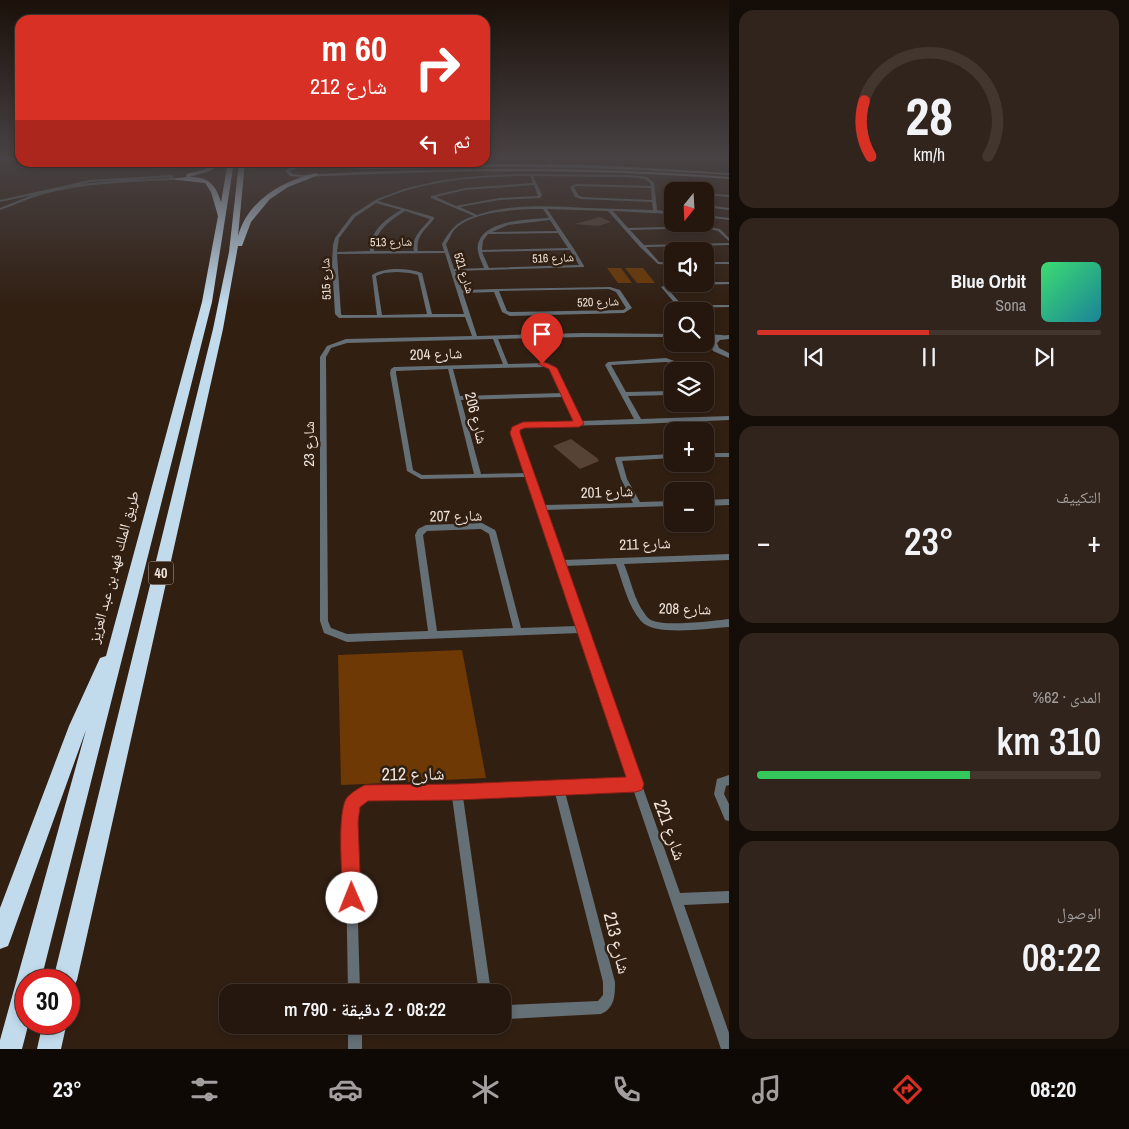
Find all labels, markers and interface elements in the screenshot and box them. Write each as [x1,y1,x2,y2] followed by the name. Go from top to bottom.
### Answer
[322,25,387,72] text: 60 m
[405,35,470,100] icon: right
[310,71,387,101] text: شارع 212
[905,81,953,151] text: 28
[453,128,470,154] text: ثم
[415,130,443,158] icon: left
[913,143,945,167] text: km/h
[664,182,714,232] north arrow
[664,182,714,532] map controls
[370,234,412,250] street label: شارع 513
[664,242,714,292] button: sound
[532,249,574,267] street label: شارع 516
[450,251,478,296] street label: شارع 521
[317,258,335,300] street label: شارع 515
[951,268,1026,294] text: Blue Orbit
[577,293,619,311] street label: شارع 520
[995,294,1026,316] text: Sona
[664,302,714,352] button: search
[521,313,563,364] pin
[528,320,556,348] icon: arrive
[409,342,463,365] street label: شارع 204
[800,343,828,371] icon: previous
[915,343,943,371] icon: pause
[1030,343,1058,371] icon: next
[664,362,714,412] button: layers
[460,390,493,446] street label: شارع 206
[298,421,319,467] street label: شارع 23
[664,422,714,472] button: +
[580,480,634,503] street label: شارع 201
[664,482,714,532] button: −
[1056,486,1101,508] text: التكييف
[83,488,144,646] street label: طريق الملك فهد بن عبد العزيز
[430,505,483,526] street label: شارع 207
[904,516,954,567] text: 23°
[757,523,770,561] text: −
[1088,523,1101,561] text: +
[619,532,671,555] street label: شارع 211
[148,562,174,584] road number: 40
[659,598,712,619] street label: شارع 208
[1033,686,1101,708] text: المدى · 62%
[997,716,1101,767] text: 310 km
[381,760,445,787] street label: شارع 212
[648,796,693,864] street label: شارع 221
[325,871,377,923] position arrow
[1057,902,1101,924] text: الوصول
[598,909,637,976] street label: شارع 213
[1022,932,1101,983] text: 08:22
[15,969,80,1034] speed limit sign: 30
[284,996,446,1022] text: 08:22 · 2 دقيقة · 790 m
[187,1072,222,1107] icon: filters
[328,1072,363,1107] icon: car
[468,1072,503,1107] icon: climate
[609,1072,644,1107] icon: phone
[749,1072,784,1107] icon: music
[890,1072,925,1107] icon: directions
[53,1074,82,1104] text: 23°
[1030,1074,1076,1104] text: 08:20

